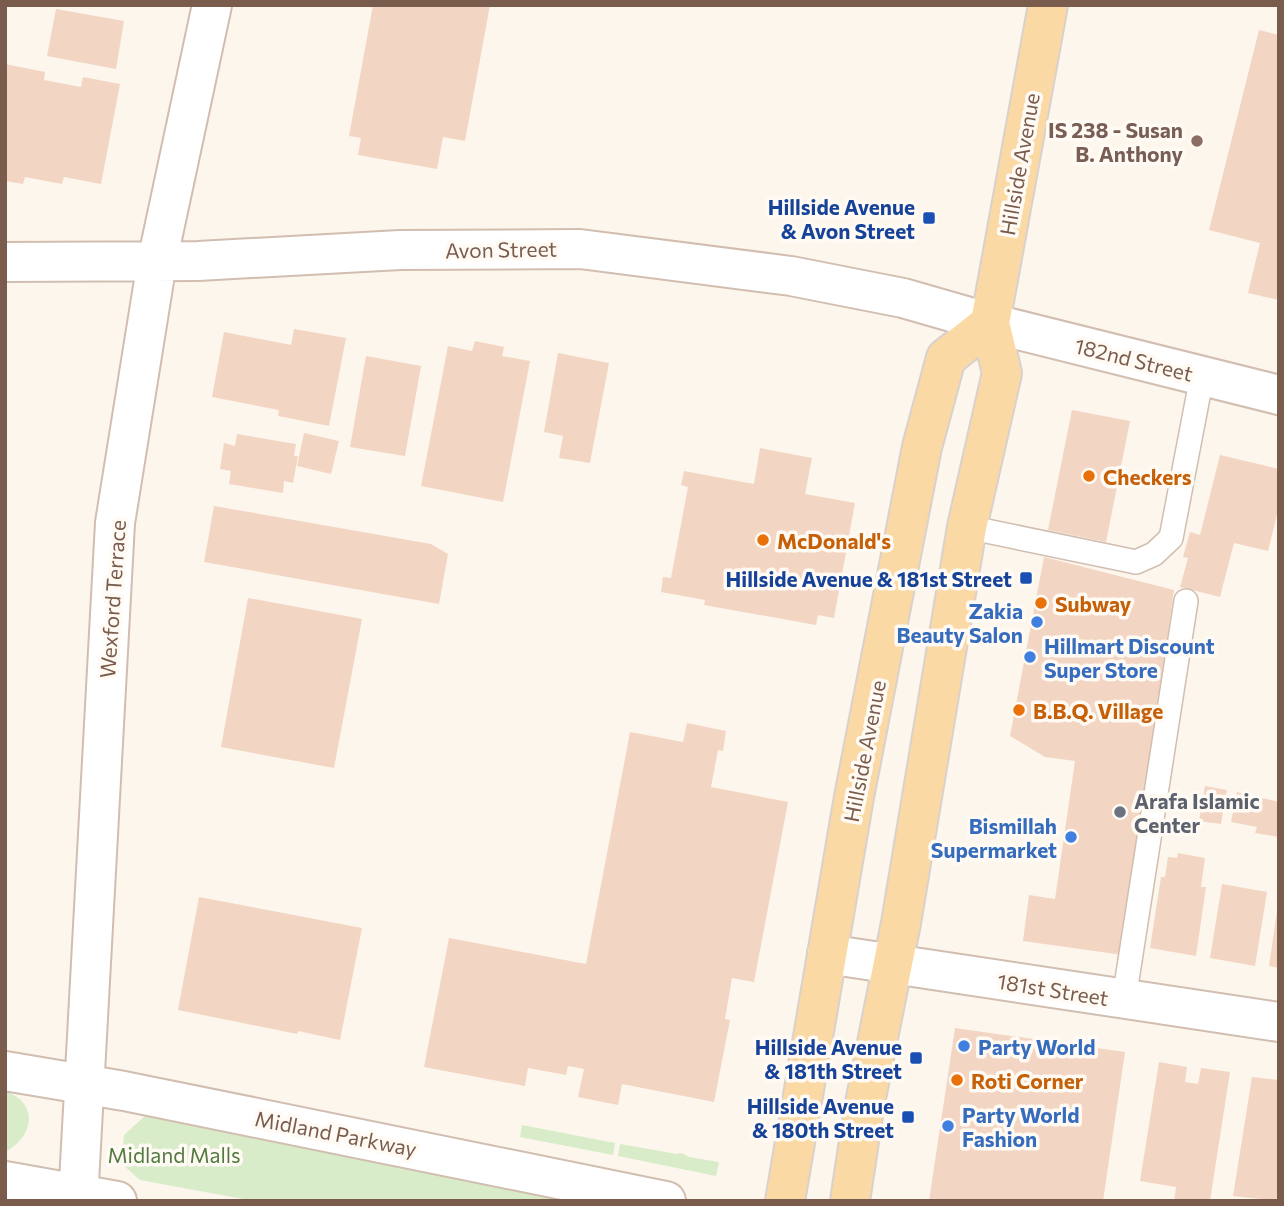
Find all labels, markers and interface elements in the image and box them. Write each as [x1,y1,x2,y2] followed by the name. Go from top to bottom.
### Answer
[994,91,1044,237] street label: Hillside Avenue
[1048,117,1183,166] place label: IS 238 - Susan B. Anthony
[1189,133,1205,149] marker: IS 238 - Susan B. Anthony
[768,194,915,243] place label: Hillside Avenue & Avon Street
[921,210,937,226] marker: Hillside Avenue & Avon Street
[445,236,557,262] street label: Avon Street
[1072,332,1196,386] street label: 182nd Street
[1103,464,1192,489] place label: Checkers
[1081,468,1097,484] marker: Checkers
[94,519,130,679] street label: Wexford Terrace
[777,528,891,553] place label: McDonald's
[755,532,771,548] marker: McDonald's
[726,566,1012,591] place label: Hillside Avenue & 181st Street
[1018,570,1034,586] marker: Hillside Avenue & 181st Street
[1055,591,1132,616] place label: Subway
[1033,595,1049,611] marker: Subway
[896,598,1023,647] place label: Zakia Beauty Salon
[1029,614,1045,630] marker: Zakia Beauty Salon
[1044,633,1215,682] place label: Hillmart Discount Super Store
[1022,649,1038,665] marker: Hillmart Discount Super Store
[838,678,890,824] street label: Hillside Avenue
[1033,698,1163,723] place label: B.B.Q. Village
[1011,702,1027,718] marker: B.B.Q. Village
[1134,788,1260,837] place label: Arafa Islamic Center
[1112,804,1128,820] marker: Arafa Islamic Center
[931,813,1057,862] place label: Bismillah Supermarket
[1063,829,1079,845] marker: Bismillah Supermarket
[996,968,1110,1010] street label: 181st Street
[755,1034,902,1083] place label: Hillside Avenue & 181th Street
[978,1034,1096,1059] place label: Party World
[956,1038,972,1054] marker: Party World
[908,1050,924,1066] marker: Hillside Avenue & 181th Street
[971,1068,1084,1093] place label: Roti Corner
[949,1072,965,1088] marker: Roti Corner
[747,1093,894,1142] place label: Hillside Avenue & 180th Street
[962,1102,1080,1151] place label: Party World Fashion
[253,1105,419,1161] street label: Midland Parkway
[900,1109,916,1125] marker: Hillside Avenue & 180th Street
[940,1118,956,1134] marker: Party World Fashion
[107,1142,241,1167] park label: Midland Malls

